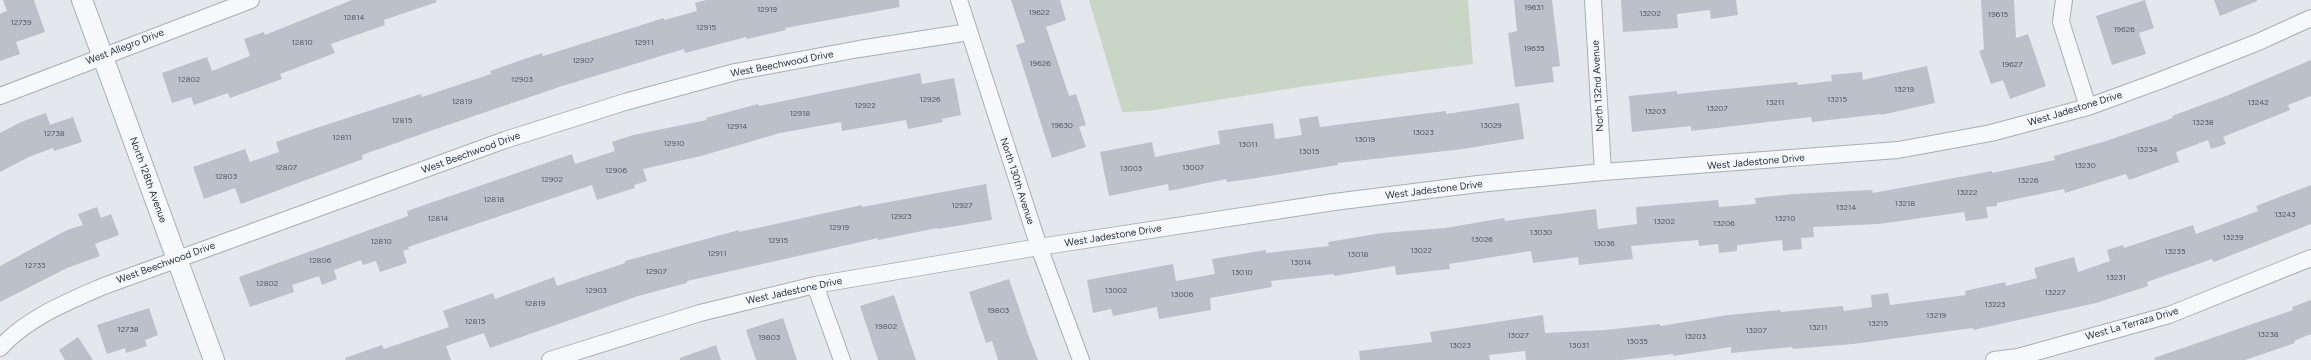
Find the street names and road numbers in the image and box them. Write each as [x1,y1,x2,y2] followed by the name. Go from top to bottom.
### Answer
[84,27,166,67] street label: West Allegro Drive
[1590,40,1606,132] street label: North 132nd Avenue
[730,48,834,80] street label: West Beechwood Drive
[2026,89,2124,129] street label: West Jadestone Drive
[420,130,522,176] street label: West Beechwood Drive
[127,136,169,224] street label: North 128th Avenue
[997,136,1037,226] street label: North 130th Avenue
[1707,152,1805,172] street label: West Jadestone Drive
[1385,178,1483,202] street label: West Jadestone Drive
[1064,222,1162,250] street label: West Jadestone Drive
[115,240,217,286] street label: West Beechwood Drive
[745,275,843,307] street label: West Jadestone Drive
[2084,305,2180,343] street label: West La Terraza Drive

